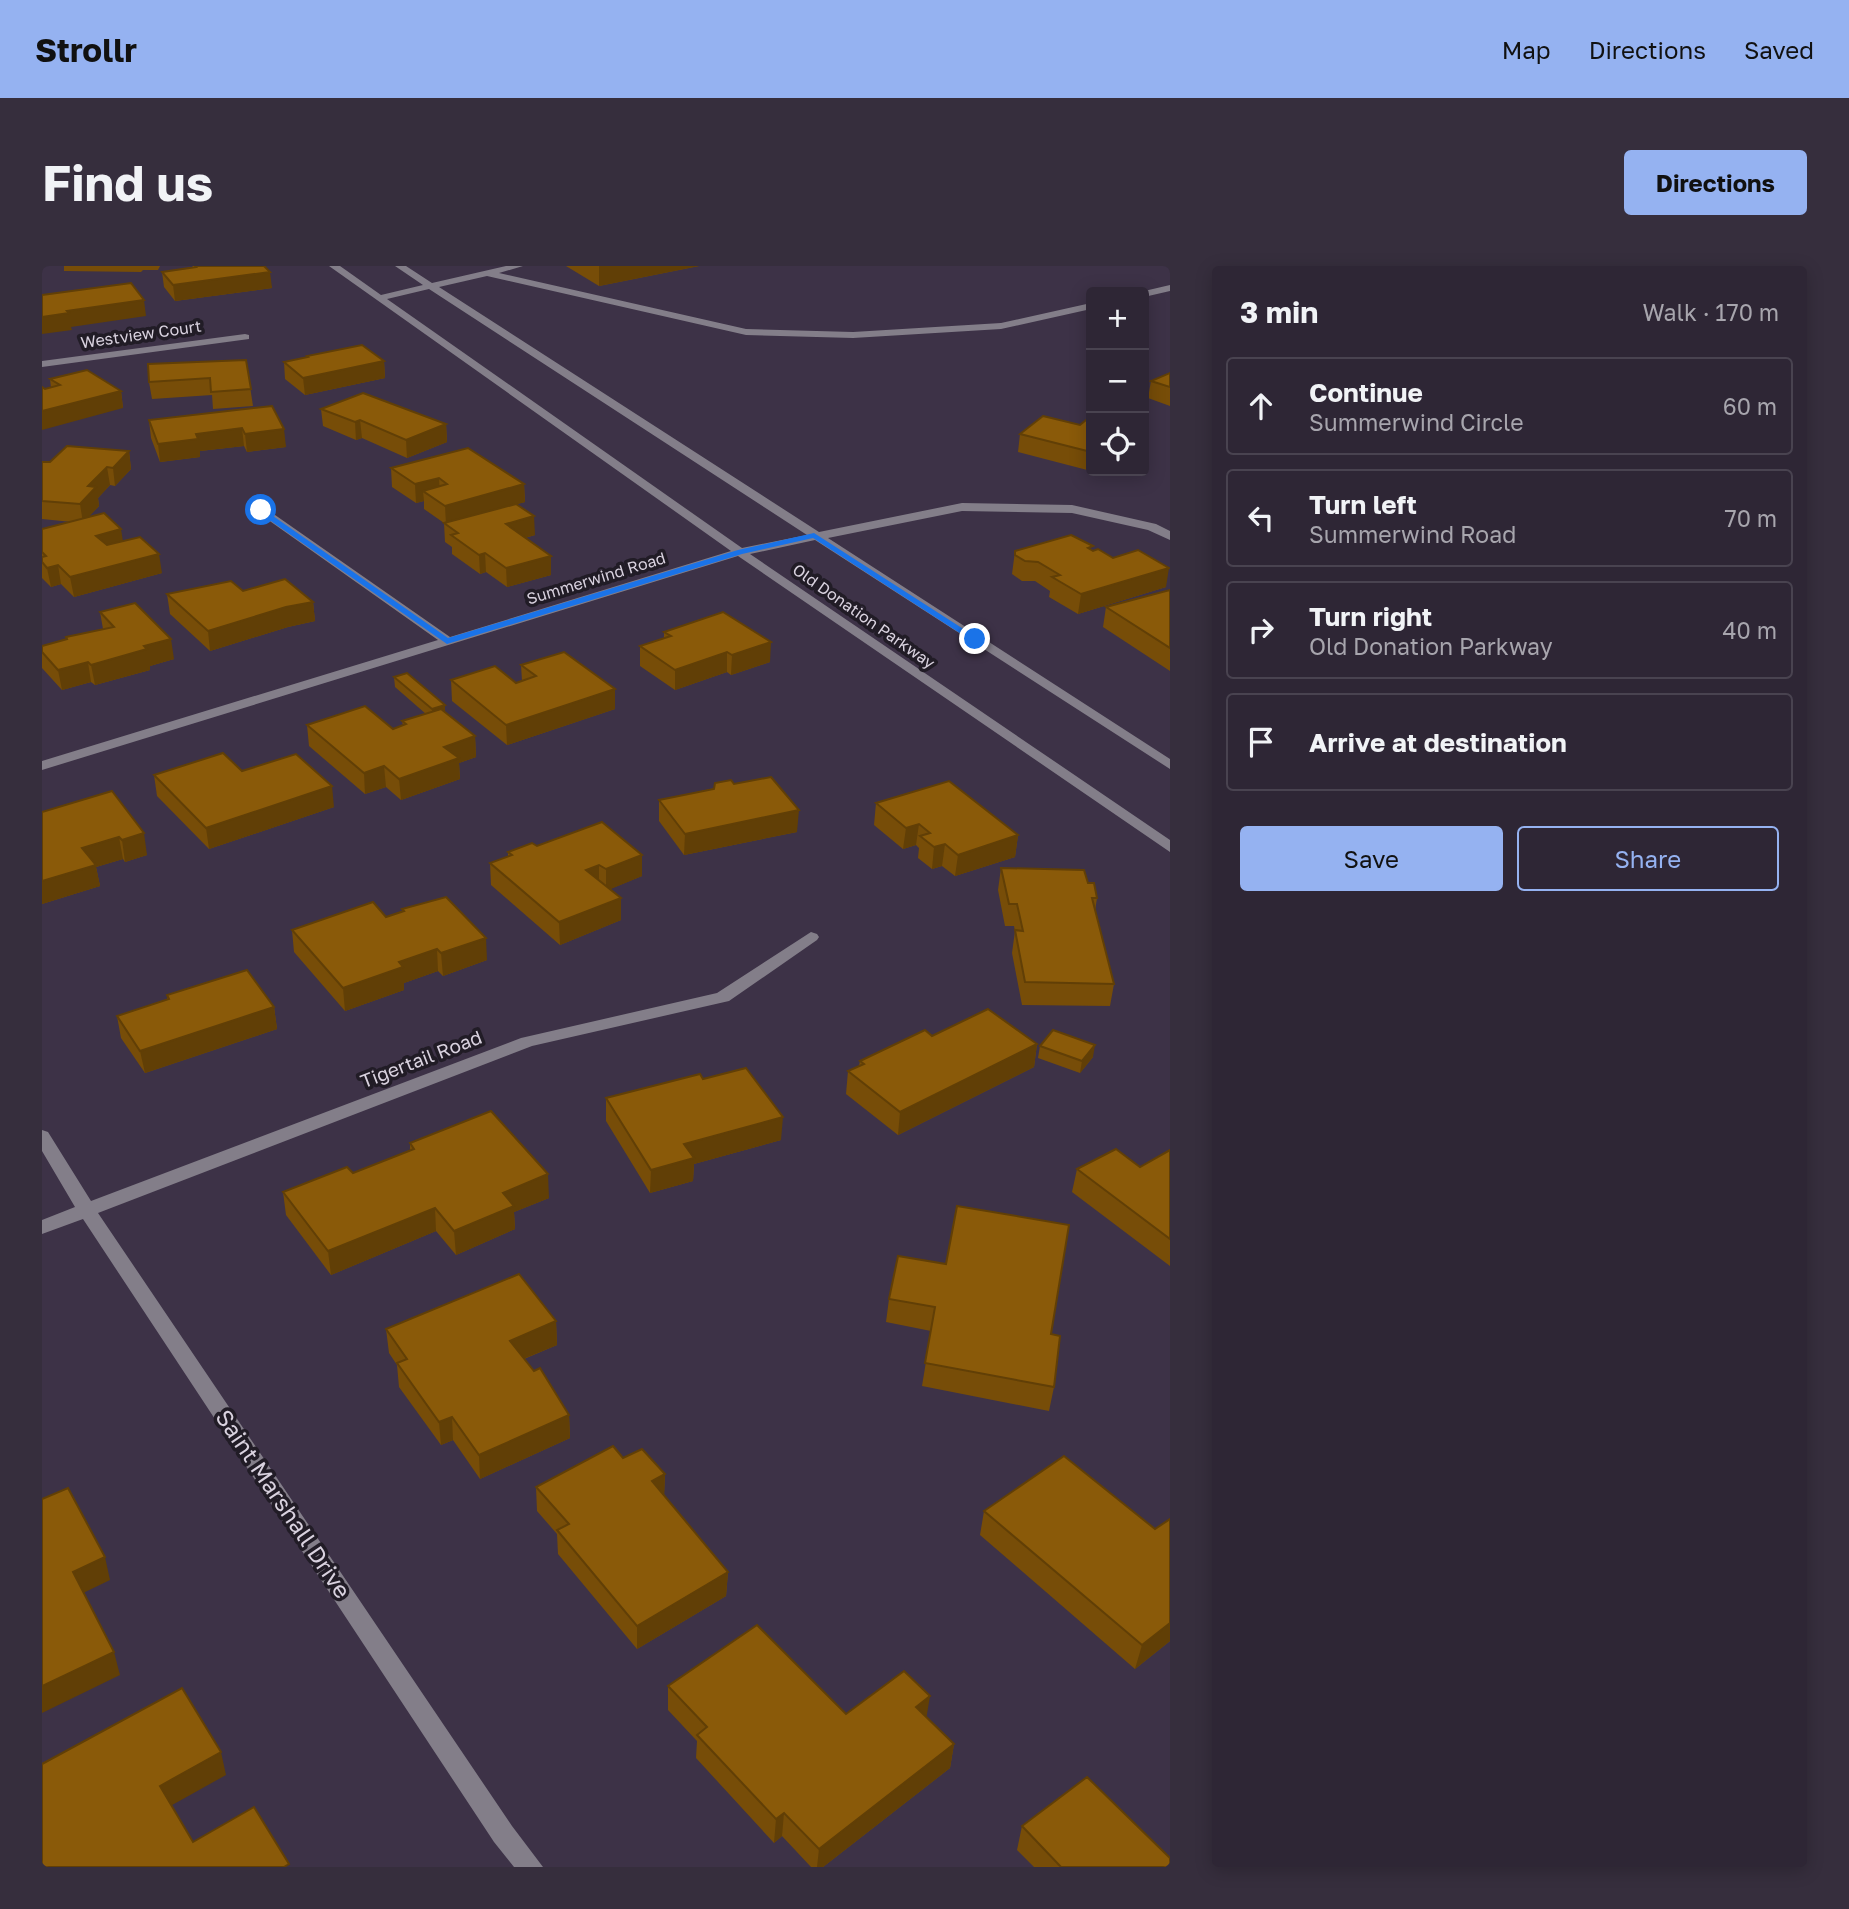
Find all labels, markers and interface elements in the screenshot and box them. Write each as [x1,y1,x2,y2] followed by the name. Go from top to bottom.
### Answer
[35,30,137,69] text: Strollr
[1502,35,1551,64] text: Map
[1589,35,1706,64] text: Directions
[1744,35,1814,64] text: Saved
[1624,150,1807,215] button: Directions
[42,153,213,212] text: Find us
[1086,287,1149,476] map controls
[1086,287,1149,350] button: +
[1240,294,1318,330] text: 3 min
[1642,298,1779,326] text: Walk · 170 m
[79,316,203,352] street label: Westview Court
[1086,350,1149,413] button: −
[1309,377,1423,408] text: Continue
[1242,387,1280,425] icon: ahead
[1723,392,1777,420] text: 60 m
[1309,408,1524,436] text: Summerwind Circle
[1086,413,1149,476] button: locate
[1309,489,1417,520] text: Turn left
[245,494,276,525] route start
[1242,499,1280,537] icon: left
[1724,504,1777,532] text: 70 m
[1309,520,1516,548] text: Summerwind Road
[524,547,668,609] street label: Summerwind Road
[789,559,939,673] street label: Old Donation Parkway
[1309,601,1432,632] text: Turn right
[1242,611,1280,649] icon: right
[1723,616,1777,644] text: 40 m
[959,623,990,654] route end
[1309,632,1553,660] text: Old Donation Parkway
[1242,723,1280,761] icon: arrive
[1309,727,1567,758] text: Arrive at destination
[1240,826,1503,891] button: Save
[1517,826,1779,891] button: Share
[357,1025,485,1092] street label: Tigertail Road
[210,1404,357,1603] street label: Saint Marshall Drive

